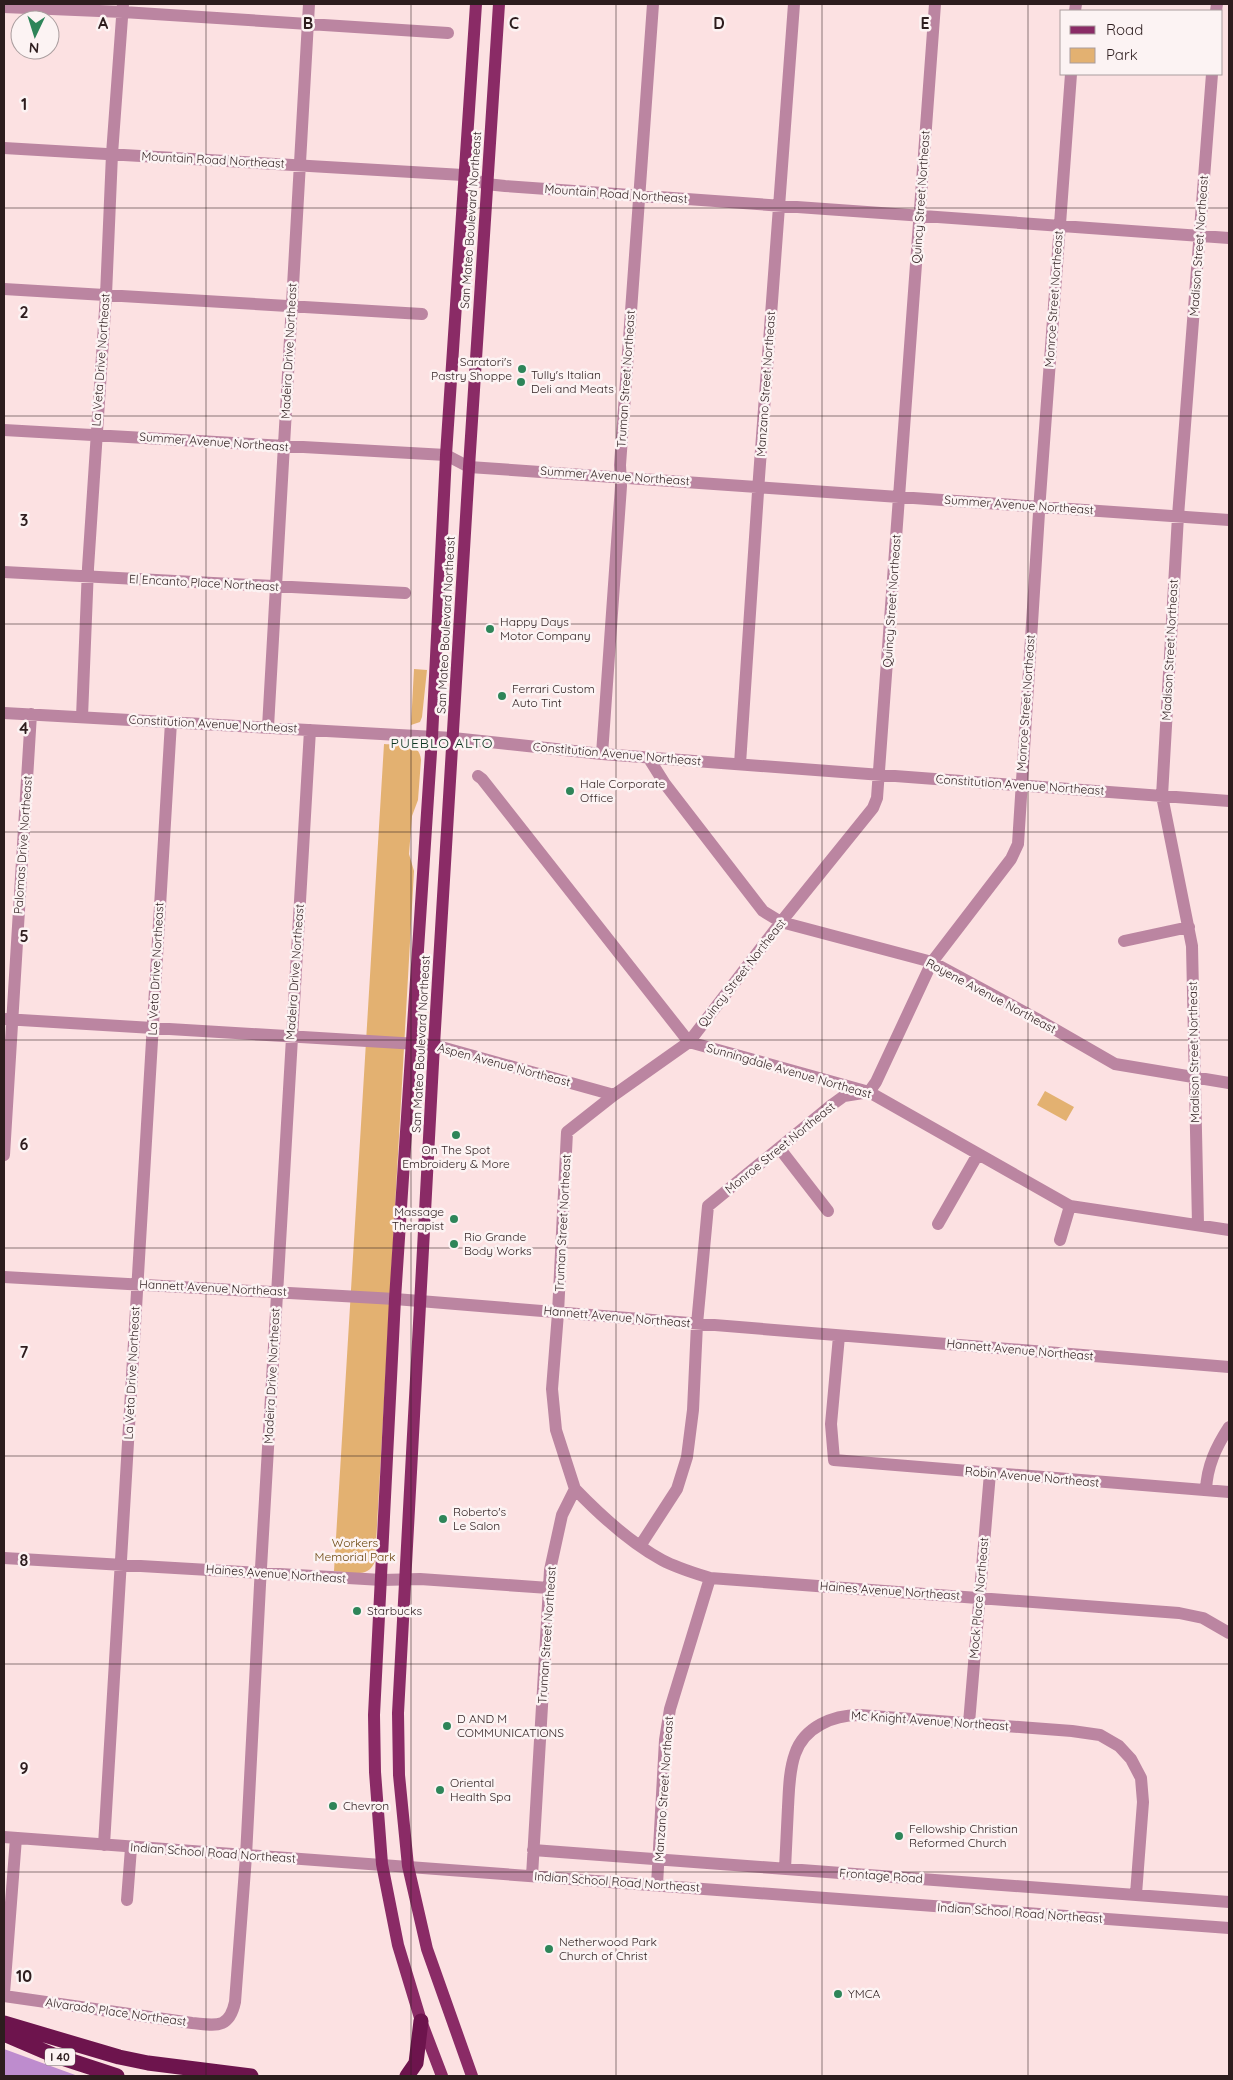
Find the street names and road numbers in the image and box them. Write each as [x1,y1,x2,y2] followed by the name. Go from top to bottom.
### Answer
[908,130,933,264] street label: Quincy Street Northeast
[457,131,484,309] street label: San Mateo Boulevard Northeast
[141,148,285,171] street label: Mountain Road Northeast
[1186,175,1211,317] street label: Madison Street Northeast
[544,181,688,206] street label: Mountain Road Northeast
[1041,230,1066,368] street label: Monroe Street Northeast
[277,283,300,419] street label: Madeira Drive Northeast
[88,293,113,427] street label: La Veta Drive Northeast
[613,310,638,448] street label: Truman Street Northeast
[753,311,778,457] street label: Manzano Street Northeast
[139,429,289,454] street label: Summer Avenue Northeast
[540,463,690,488] street label: Summer Avenue Northeast
[944,492,1094,517] street label: Summer Avenue Northeast
[879,534,904,668] street label: Quincy Street Northeast
[433,536,458,714] street label: San Mateo Boulevard Northeast
[129,571,279,594] street label: El Encanto Place Northeast
[1158,579,1181,721] street label: Madison Street Northeast
[1013,634,1038,772] street label: Monroe Street Northeast
[128,712,298,735] street label: Constitution Avenue Northeast
[532,739,702,768] street label: Constitution Avenue Northeast
[935,771,1105,798] street label: Constitution Avenue Northeast
[10,775,35,915] street label: Palomas Drive Northeast
[145,902,166,1036] street label: La Veta Drive Northeast
[282,903,307,1040] street label: Madeira Drive Northeast
[695,916,789,1030] street label: Quincy Street Northeast
[408,955,433,1133] street label: San Mateo Boulevard Northeast
[924,955,1059,1036] street label: Royene Avenue Northeast
[1185,981,1202,1123] street label: Madison Street Northeast
[436,1040,572,1090] street label: Aspen Avenue Northeast
[705,1040,873,1101] street label: Sunningdale Avenue Northeast
[722,1099,838,1197] street label: Monroe Street Northeast
[551,1154,574,1292] street label: Truman Street Northeast
[139,1276,287,1299] street label: Hannett Avenue Northeast
[543,1303,691,1330] street label: Hannett Avenue Northeast
[121,1306,142,1440] street label: La Veta Drive Northeast
[260,1308,283,1444] street label: Madeira Drive Northeast
[946,1336,1094,1363] street label: Hannett Avenue Northeast
[964,1463,1100,1490] street label: Robin Avenue Northeast
[966,1537,991,1659] street label: Mock Place Northeast
[205,1561,347,1586] street label: Haines Avenue Northeast
[534,1566,559,1704] street label: Truman Street Northeast
[819,1578,961,1603] street label: Haines Avenue Northeast
[851,1708,1009,1734] street label: Mc Knight Avenue Northeast
[651,1716,676,1862] street label: Manzano Street Northeast
[130,1839,296,1866] street label: Indian School Road Northeast
[839,1865,923,1886] street label: Frontage Road
[534,1868,700,1895] street label: Indian School Road Northeast
[937,1899,1103,1926] street label: Indian School Road Northeast
[45,1994,187,2029] street label: Alvarado Place Northeast
[45,2048,75,2066] road number: I 40

